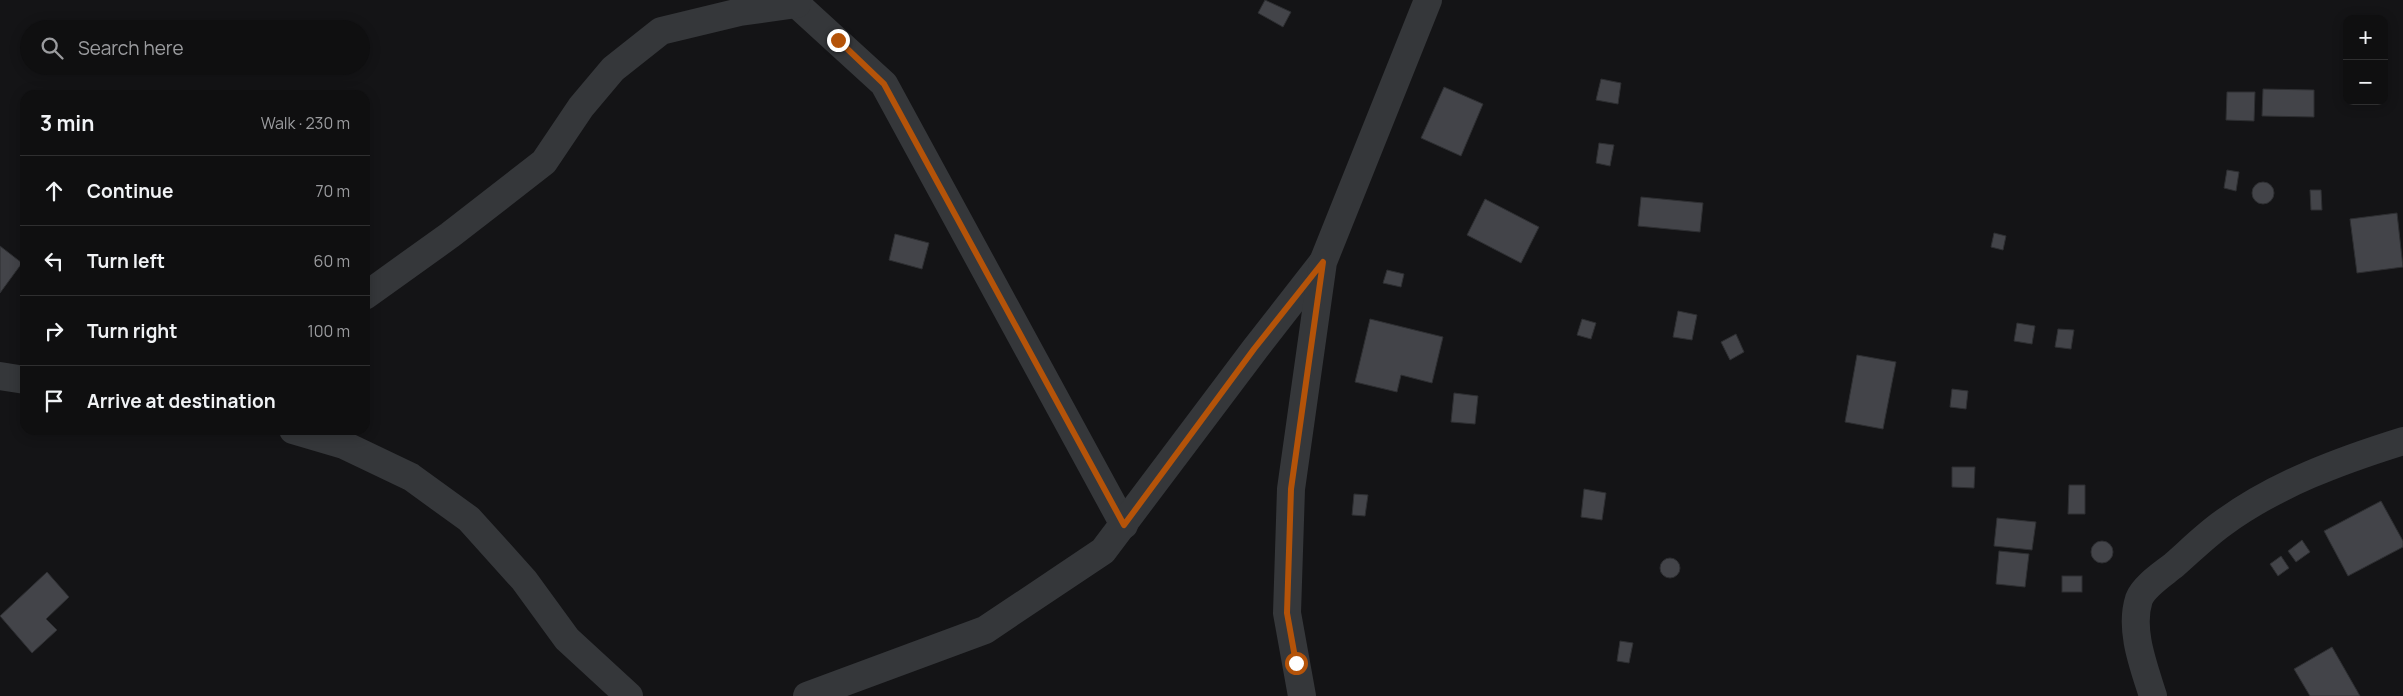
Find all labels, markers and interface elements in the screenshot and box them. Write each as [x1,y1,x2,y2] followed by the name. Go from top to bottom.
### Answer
[2343,15,2388,105] map controls
[2343,15,2388,60] button: +
[20,20,370,75] search box
[827,29,850,52] route end
[38,34,66,62] icon: search
[78,35,184,61] text: Search here
[2343,60,2388,105] button: −
[40,109,94,137] text: 3 min
[261,112,350,134] text: Walk · 230 m
[40,177,68,205] icon: ahead
[87,178,173,204] text: Continue
[315,180,350,202] text: 70 m
[40,247,68,275] icon: left
[87,248,165,274] text: Turn left
[314,250,350,272] text: 60 m
[40,317,68,345] icon: right
[87,318,177,344] text: Turn right
[307,320,350,342] text: 100 m
[40,387,68,415] icon: arrive
[87,388,276,414] text: Arrive at destination
[1285,652,1308,675] route start

